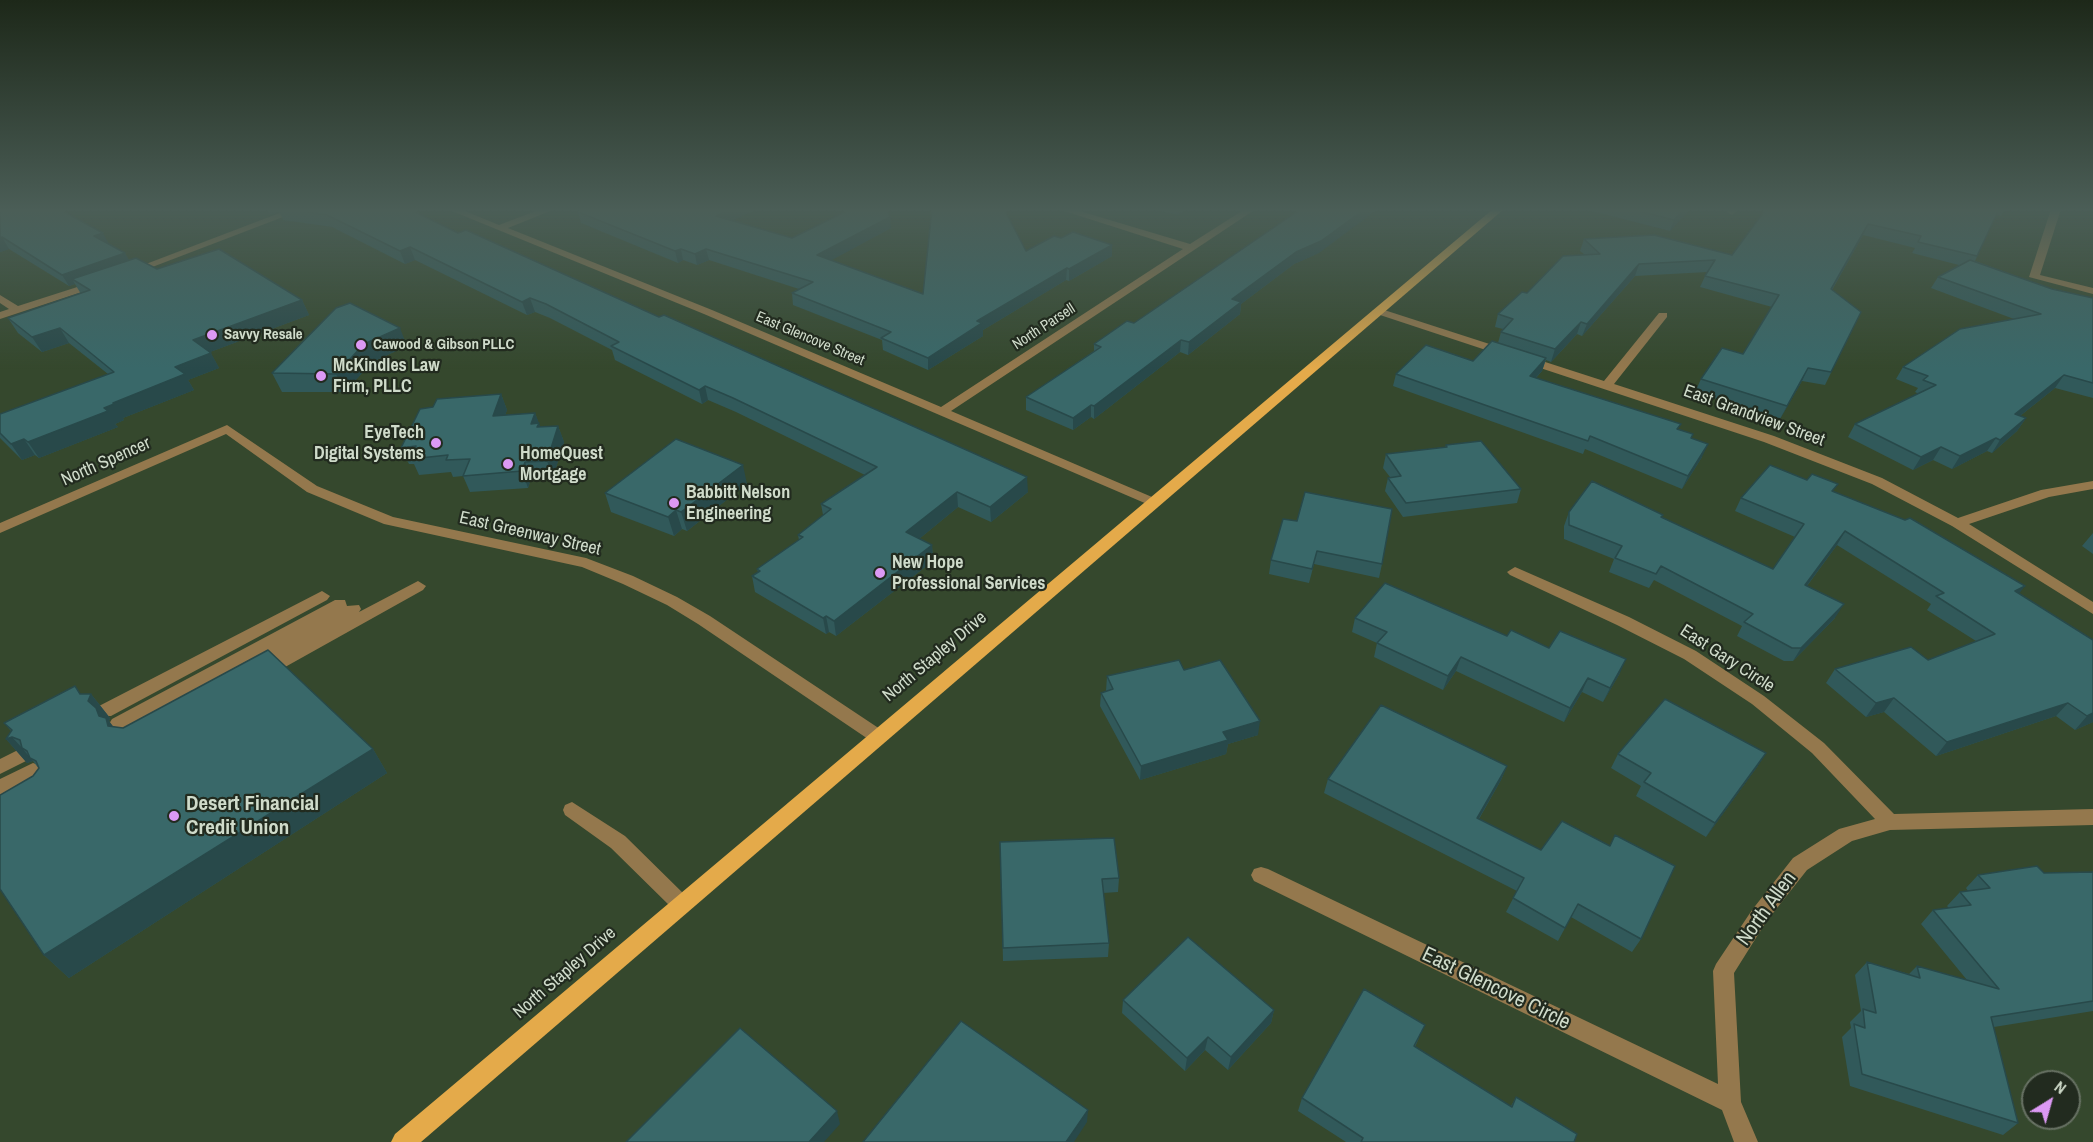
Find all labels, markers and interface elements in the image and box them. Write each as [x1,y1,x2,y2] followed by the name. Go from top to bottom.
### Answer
[1009,300,1079,354] street label: North Parsell
[753,308,867,370] street label: East Glencove Street
[224,326,303,344] place label: Savvy Resale
[205,328,219,342] marker: Savvy Resale
[373,336,514,354] place label: Cawood & Gibson PLLC
[354,338,368,352] marker: Cawood & Gibson PLLC
[333,355,440,398] place label: McKindles Law Firm, PLLC
[314,369,328,383] marker: McKindles Law Firm, PLLC
[1681,380,1827,452] street label: East Grandview Street
[314,422,424,464] place label: EyeTech Digital Systems
[58,433,154,491] street label: North Spencer
[429,436,443,450] marker: EyeTech Digital Systems
[520,443,603,486] place label: HomeQuest Mortgage
[501,457,515,471] marker: HomeQuest Mortgage
[686,482,790,524] place label: Babbitt Nelson Engineering
[667,496,681,510] marker: Babbitt Nelson Engineering
[457,507,603,561] street label: East Greenway Street
[892,552,1045,594] place label: New Hope Professional Services
[873,566,887,580] marker: New Hope Professional Services
[879,607,991,707] street label: North Stapley Drive
[1676,620,1778,698] street label: East Gary Circle
[186,791,319,841] place label: Desert Financial Credit Union
[167,809,181,823] marker: Desert Financial Credit Union
[1732,867,1802,951] street label: North Allen
[509,923,621,1023] street label: North Stapley Drive
[1418,942,1574,1036] street label: East Glencove Circle
[2021,1070,2081,1130] north arrow
[2050,1076,2071,1099] text: N

